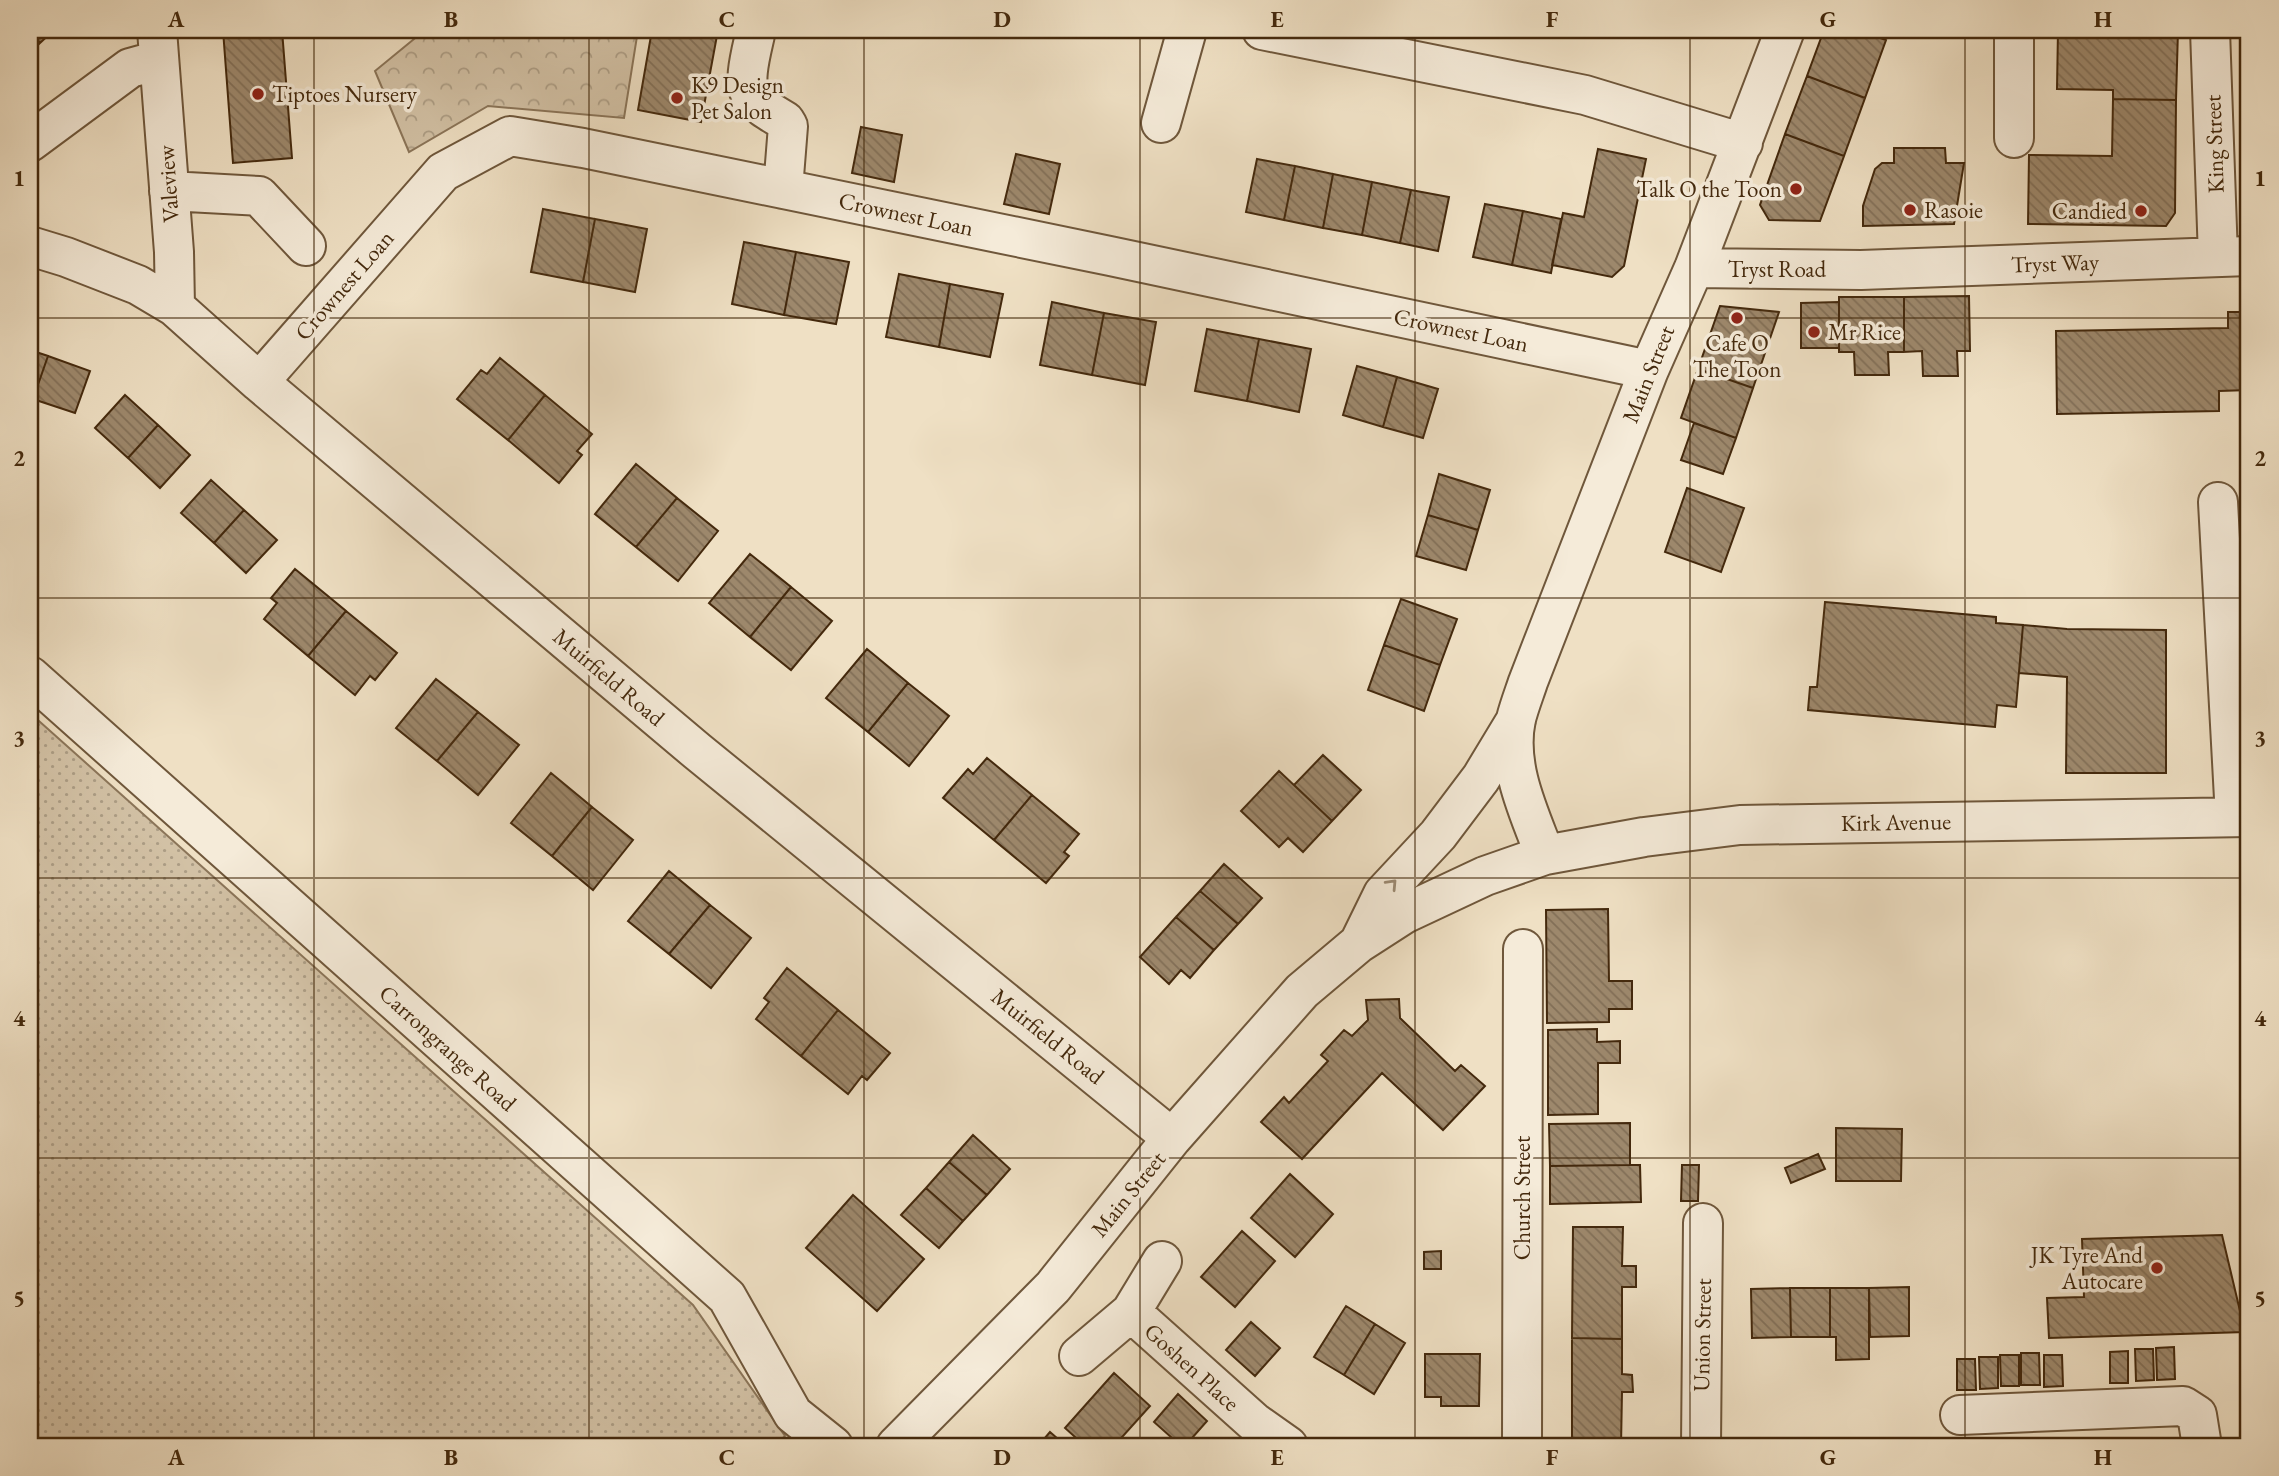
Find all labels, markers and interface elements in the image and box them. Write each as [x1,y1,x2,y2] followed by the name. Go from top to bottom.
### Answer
[167,4,185,34] text: A
[444,4,458,34] text: B
[719,4,735,34] text: C
[993,4,1011,34] text: D
[1270,4,1284,34] text: E
[1546,4,1559,34] text: F
[1820,4,1836,34] text: G
[2094,4,2112,34] text: H
[691,70,784,126] place label: K9 Design Pet Salon
[272,79,418,109] place label: Tiptoes Nursery
[250,86,266,102] marker: Tiptoes Nursery
[669,90,685,106] marker: K9 Design Pet Salon
[2197,93,2231,194] street label: King Street
[150,144,186,224] street label: Valeview
[13,163,25,193] text: 1
[2254,163,2266,193] text: 1
[1636,174,1782,204] place label: Talk O the Toon
[1788,181,1804,197] marker: Talk O the Toon
[836,185,976,243] street label: Crownest Loan
[1924,195,1983,225] place label: Rasoie
[2052,196,2127,226] place label: Candied
[1902,202,1918,218] marker: Rasoie
[2133,203,2149,219] marker: Candied
[288,224,400,346] street label: Crownest Loan
[2011,246,2100,280] street label: Tryst Way
[1728,254,1826,284] street label: Tryst Road
[1391,301,1531,359] street label: Crownest Loan
[1729,310,1745,326] marker: Cafe O The Toon
[1828,317,1901,347] place label: Mr Rice
[1615,320,1681,427] street label: Main Street
[1806,324,1822,340] marker: Mr Rice
[1693,328,1781,384] place label: Cafe O The Toon
[13,443,25,473] text: 2
[2254,443,2266,473] text: 2
[547,621,671,733] street label: Muirfield Road
[13,723,25,753] text: 3
[2254,723,2266,753] text: 3
[1841,806,1951,838] street label: Kirk Avenue
[1384,879,1397,892] one-way arrow
[373,978,523,1118] street label: Carrongrange Road
[985,981,1111,1091] street label: Muirfield Road
[13,1003,26,1033] text: 4
[2254,1003,2267,1033] text: 4
[1507,1135,1537,1260] street label: Church Street
[1084,1144,1172,1243] street label: Main Street
[2029,1240,2143,1296] place label: JK Tyre And Autocare
[2149,1260,2165,1276] marker: JK Tyre And Autocare
[1686,1277,1718,1392] street label: Union Street
[13,1283,25,1313] text: 5
[2254,1283,2266,1313] text: 5
[1138,1316,1246,1418] street label: Goshen Place
[167,1442,185,1472] text: A
[444,1442,458,1472] text: B
[719,1442,735,1472] text: C
[993,1442,1011,1472] text: D
[1270,1442,1284,1472] text: E
[1546,1442,1559,1472] text: F
[1820,1442,1836,1472] text: G
[2094,1442,2112,1472] text: H

